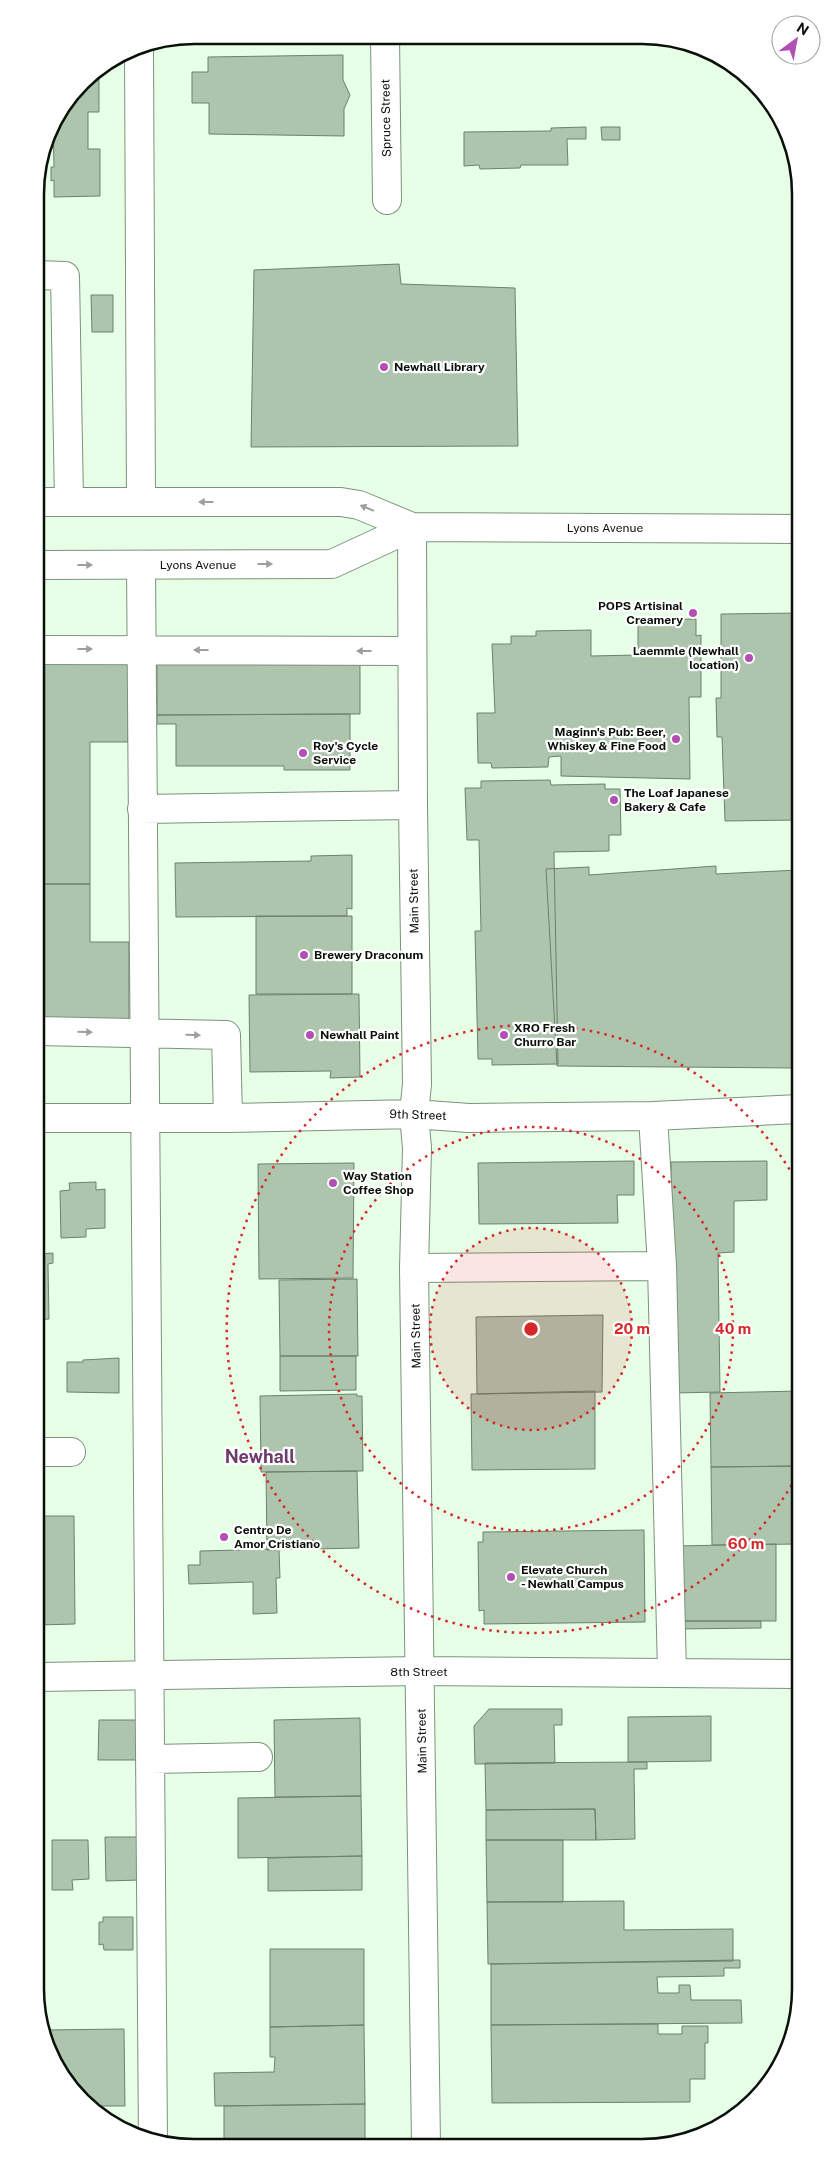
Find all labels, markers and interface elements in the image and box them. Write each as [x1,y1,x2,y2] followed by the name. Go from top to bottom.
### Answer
[771,15,821,65] north arrow
[794,19,812,39] text: N
[378,79,394,157] street label: Spruce Street
[394,360,485,374] place label: Newhall Library
[378,361,390,373] marker: Newhall Library
[197,498,213,506] one-way arrow
[360,504,374,512] one-way arrow
[567,521,643,535] street label: Lyons Avenue
[160,558,236,572] street label: Lyons Avenue
[257,560,273,568] one-way arrow
[77,561,93,569] one-way arrow
[598,599,683,627] place label: POPS Artisinal Creamery
[687,607,699,619] marker: POPS Artisinal Creamery
[633,644,739,672] place label: Laemmle (Newhall location)
[77,645,93,653] one-way arrow
[193,646,209,654] one-way arrow
[355,647,371,655] one-way arrow
[743,652,755,664] marker: Laemmle (Newhall location)
[547,725,666,753] place label: Maginn's Pub: Beer, Whiskey & Fine Food
[670,733,682,745] marker: Maginn's Pub: Beer, Whiskey & Fine Food
[313,739,378,767] place label: Roy's Cycle Service
[297,747,309,759] marker: Roy's Cycle Service
[624,786,729,814] place label: The Loaf Japanese Bakery & Cafe
[608,794,620,806] marker: The Loaf Japanese Bakery & Cafe
[406,868,422,934] street label: Main Street
[314,948,424,962] place label: Brewery Draconum
[298,949,310,961] marker: Brewery Draconum
[514,1021,576,1049] place label: XRO Fresh Churro Bar
[78,1028,94,1036] one-way arrow
[320,1028,399,1042] place label: Newhall Paint
[304,1029,316,1041] marker: Newhall Paint
[498,1029,510,1041] marker: XRO Fresh Churro Bar
[185,1031,201,1039] one-way arrow
[389,1107,447,1123] street label: 9th Street
[343,1169,414,1197] place label: Way Station Coffee Shop
[327,1177,339,1189] marker: Way Station Coffee Shop
[408,1303,424,1369] street label: Main Street
[522,1320,540,1338] centre of rings
[614,1320,650,1337] text: 20 m
[715,1320,751,1337] text: 40 m
[225,1446,295,1467] district label: Newhall
[234,1523,320,1551] place label: Centro De Amor Cristiano
[218,1531,230,1543] marker: Centro De Amor Cristiano
[728,1535,764,1552] text: 60 m
[521,1563,624,1591] place label: Elevate Church - Newhall Campus
[505,1571,517,1583] marker: Elevate Church - Newhall Campus
[390,1665,448,1679] street label: 8th Street
[414,1708,430,1774] street label: Main Street

